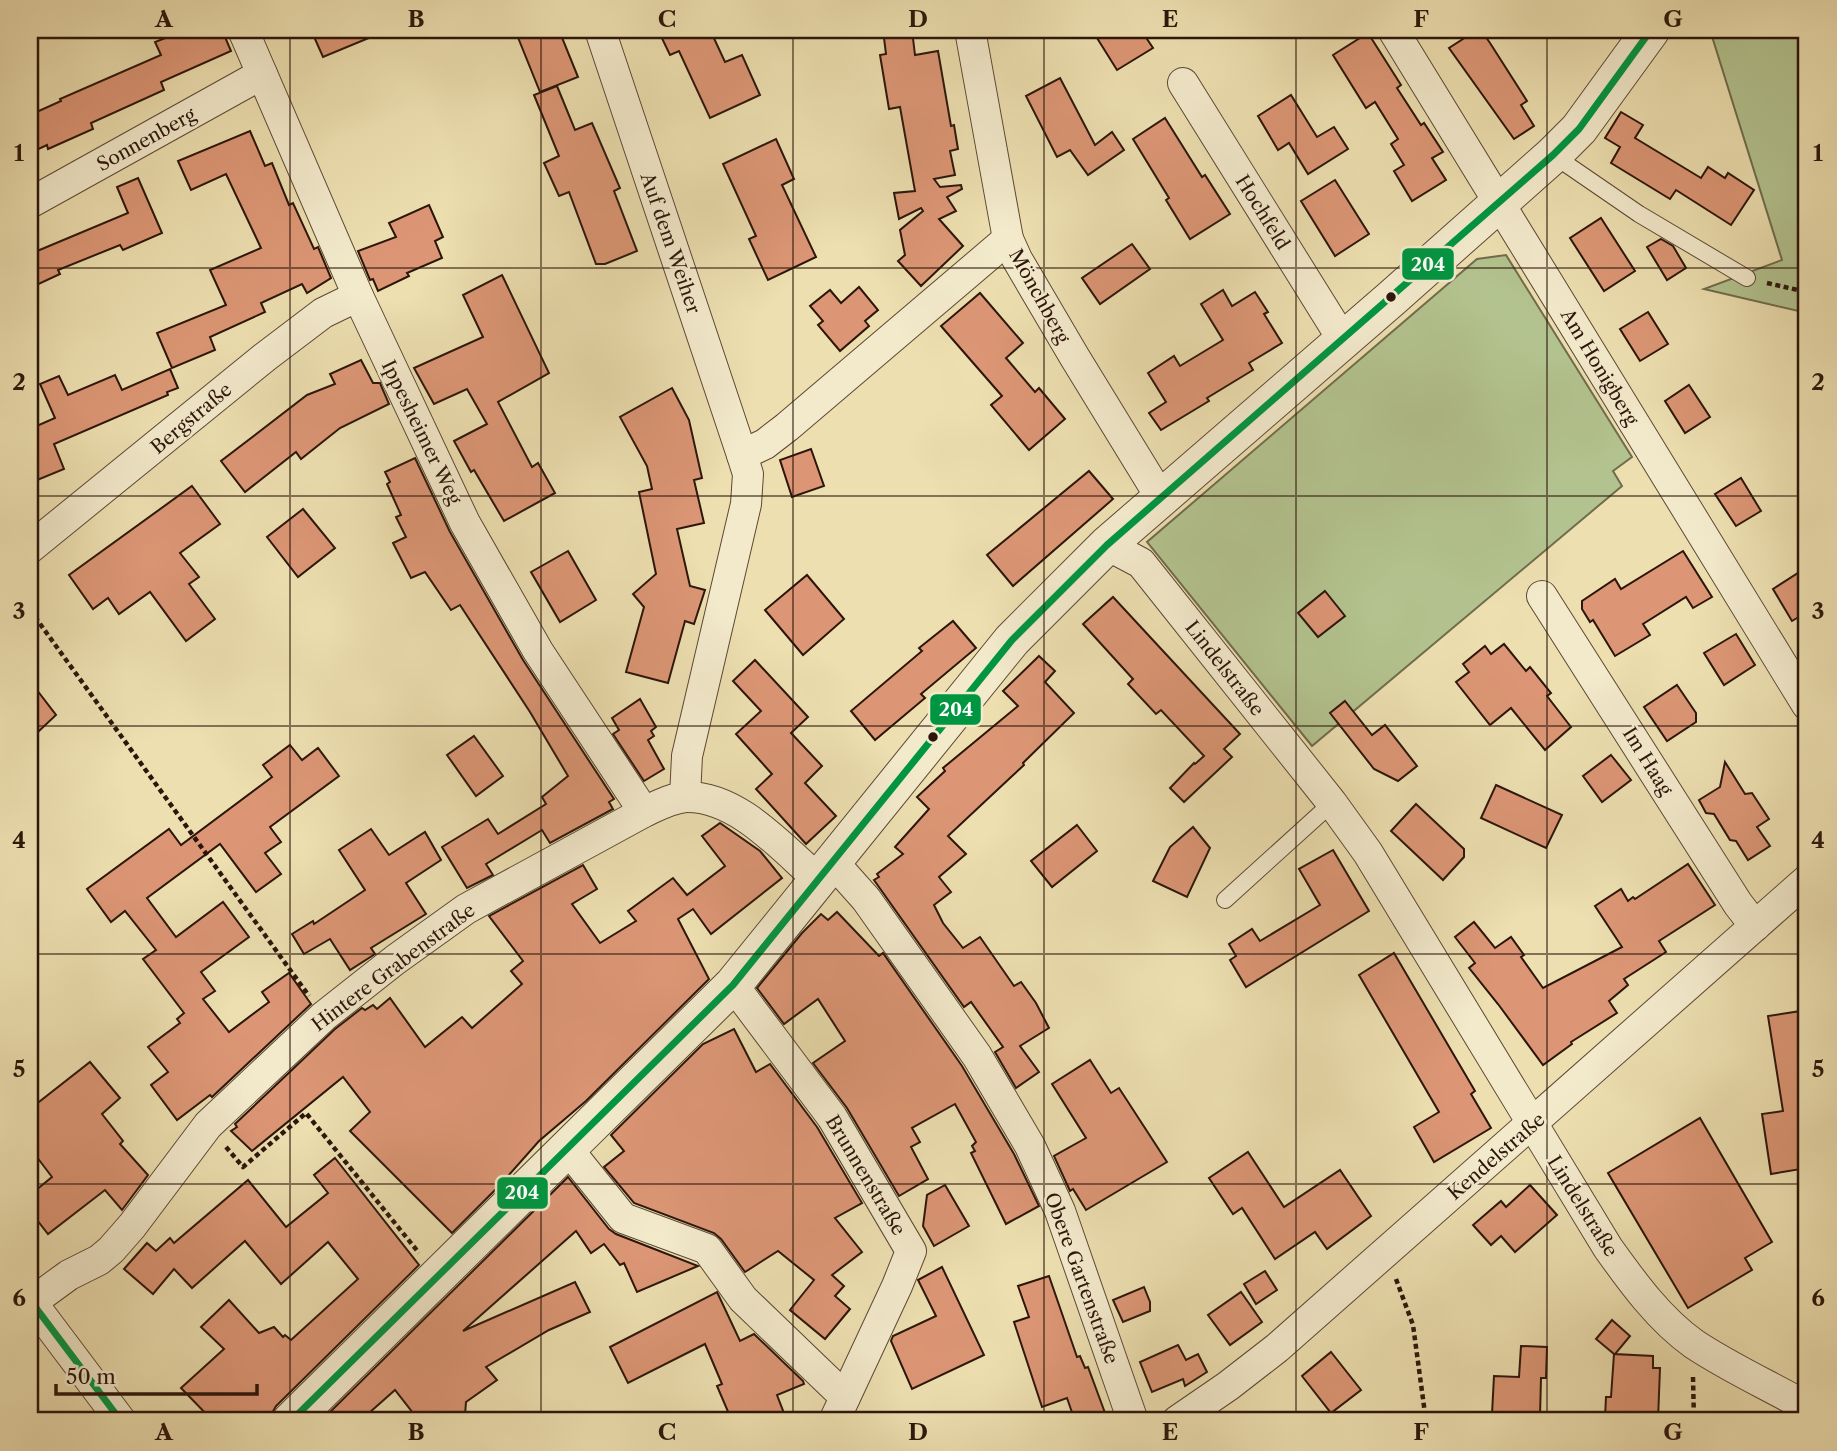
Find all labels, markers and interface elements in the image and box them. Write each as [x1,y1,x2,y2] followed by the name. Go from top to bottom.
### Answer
[154,5,174,33] text: A
[407,5,425,33] text: B
[658,5,676,33] text: C
[908,5,928,33] text: D
[1162,5,1178,33] text: E
[1413,5,1429,33] text: F
[1663,5,1683,33] text: G
[93,102,201,176] street label: Sonnenberg
[14,139,25,167] text: 1
[1813,139,1824,167] text: 1
[635,169,705,317] street label: Auf dem Weiher
[1231,171,1295,254] street label: Hochfeld
[1004,245,1075,348] street label: Mönchberg
[1401,247,1455,281] line badge: 204
[1411,253,1445,276] text: 204
[1384,290,1398,304] unlabelled marker
[1555,304,1644,431] street label: Am Honigberg
[377,356,467,509] street label: Ippesheimer Weg
[12,368,26,396] text: 2
[1811,368,1825,396] text: 2
[146,378,236,459] street label: Bergstraße
[13,597,26,625] text: 3
[1812,597,1825,625] text: 3
[1180,616,1269,721] street label: Lindelstraße
[929,693,982,726] line badge: 204
[939,698,973,721] text: 204
[1618,723,1678,800] street label: Im Haag
[926,730,940,744] unlabelled marker
[12,826,26,854] text: 4
[1811,826,1825,854] text: 4
[307,898,480,1036] street label: Hintere Grabenstraße
[13,1055,25,1083] text: 5
[1812,1055,1824,1083] text: 5
[1443,1108,1550,1205] street label: Kendelstraße
[821,1111,910,1239] street label: Brunnenstraße
[1542,1152,1623,1261] street label: Lindelstraße
[496,1176,549,1210] line badge: 204
[505,1181,539,1204] text: 204
[1040,1189,1123,1367] street label: Obere Gartenstraße
[12,1284,26,1312] text: 6
[1811,1284,1825,1312] text: 6
[56,1353,257,1397] scale bar
[66,1364,116,1389] text: 50 m
[154,1418,174,1446] text: A
[407,1418,425,1446] text: B
[658,1418,676,1446] text: C
[908,1418,928,1446] text: D
[1162,1418,1178,1446] text: E
[1413,1418,1429,1446] text: F
[1663,1418,1683,1446] text: G

